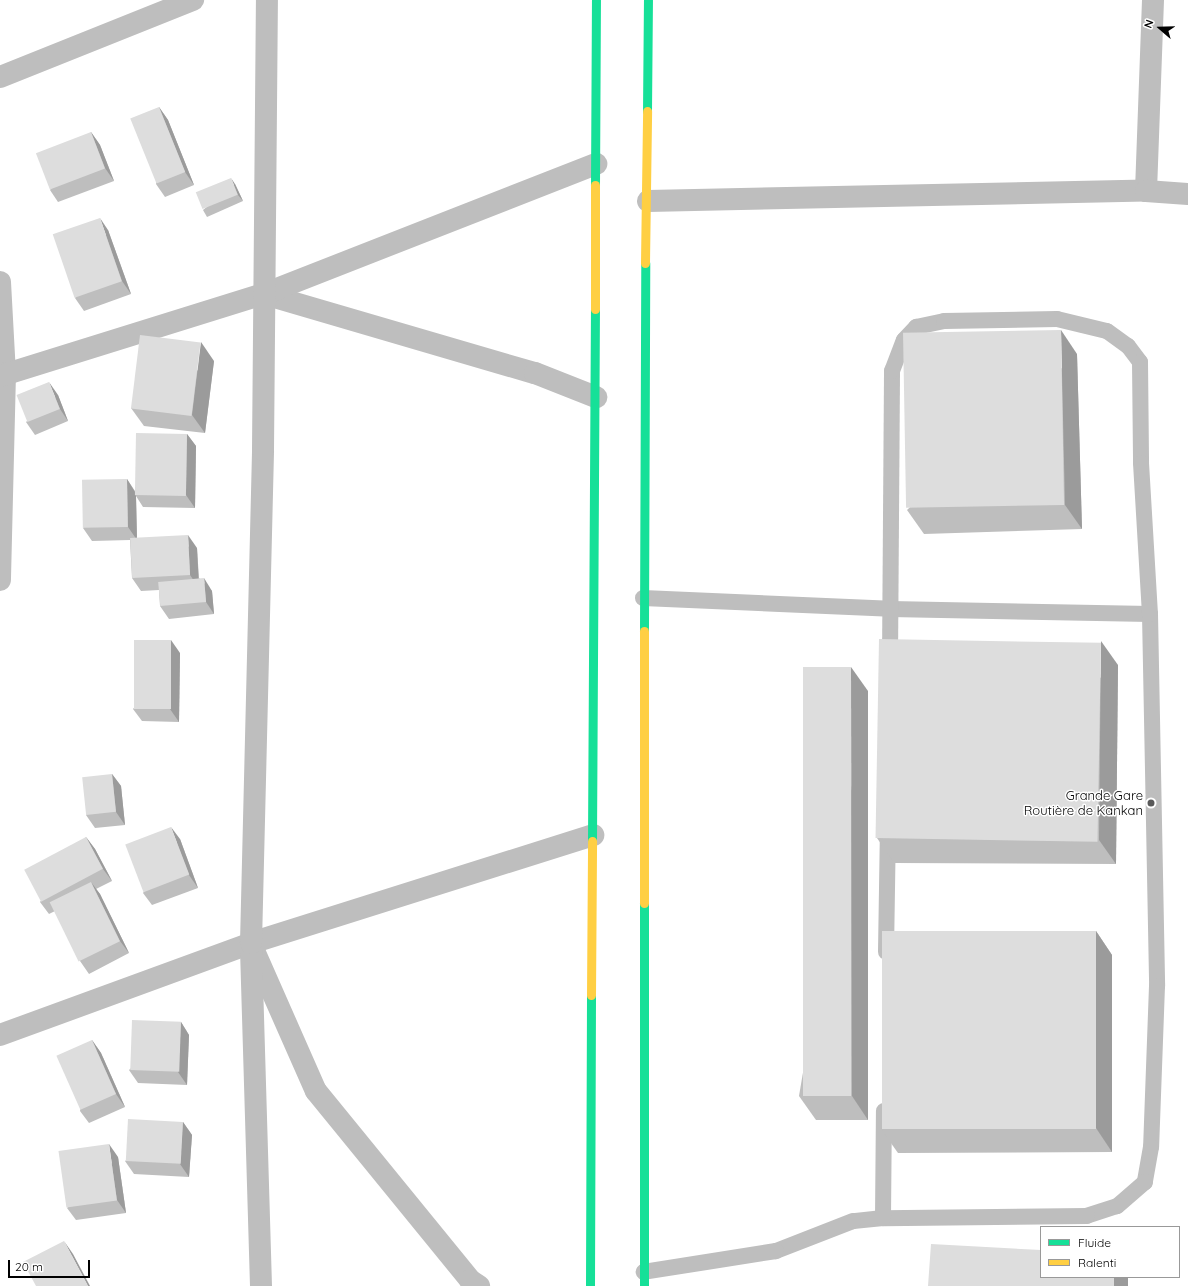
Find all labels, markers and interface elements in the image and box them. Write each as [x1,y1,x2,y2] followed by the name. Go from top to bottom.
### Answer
[1140,8,1180,48] north arrow
[1141,18,1157,30] text: N
[1024,788,1143,819] place label: Grande Gare Routière de Kankan
[1146,798,1156,808] marker: Grande Gare Routière de Kankan
[1040,1226,1180,1278] legend
[1078,1235,1111,1250] text: Fluide
[10,1252,92,1278] scale bar
[1078,1255,1116,1270] text: Ralenti
[15,1259,43,1274] text: 20 m

